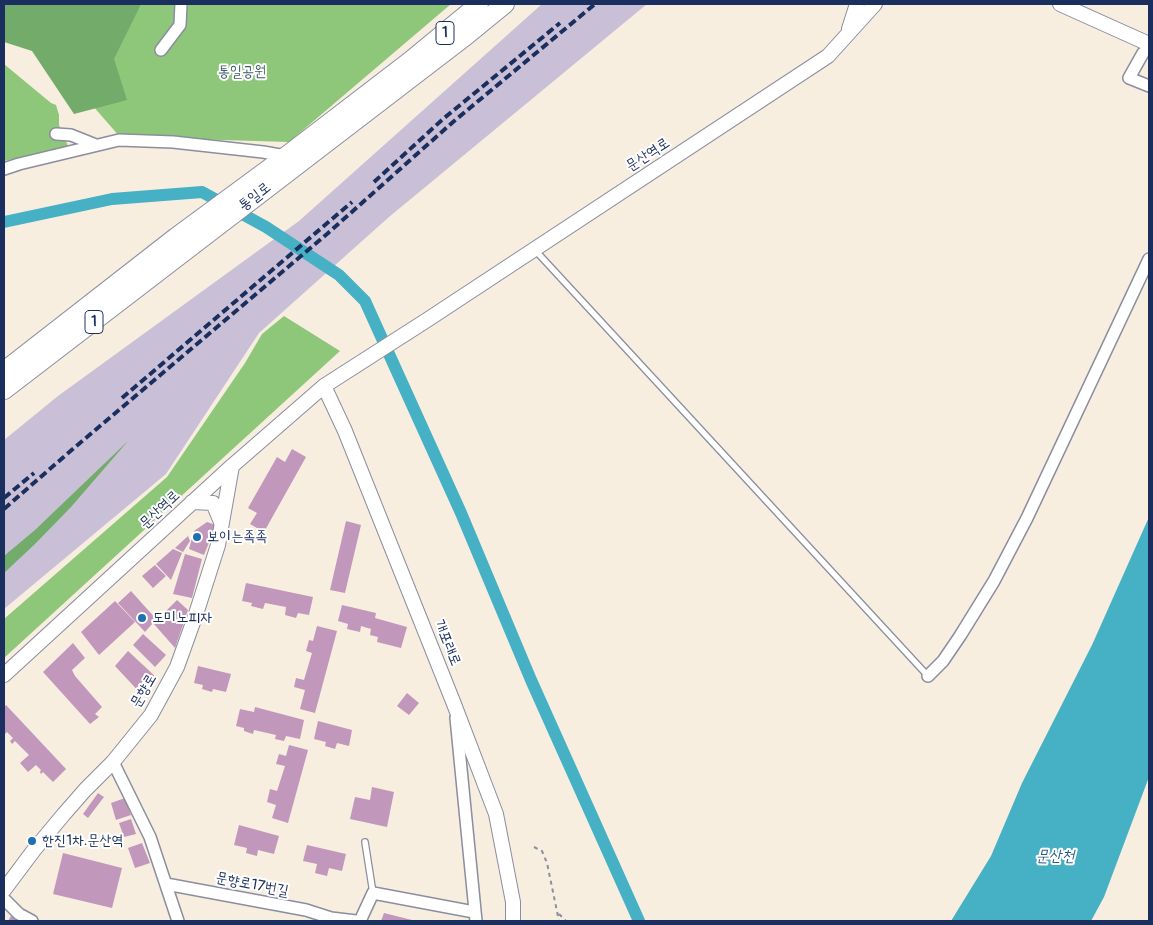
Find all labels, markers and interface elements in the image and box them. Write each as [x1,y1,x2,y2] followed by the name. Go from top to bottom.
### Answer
[436,22,454,44] road number: 1
[218,63,266,81] park label: 통일공원
[623,134,673,176] street label: 문산역로
[235,179,275,215] street label: 통일로
[85,311,103,334] road number: 1
[136,487,184,533] street label: 문산역로
[207,528,267,546] place label: 보이는족족
[191,531,203,543] marker: 보이는족족
[152,609,212,627] place label: 도미노피자
[136,612,148,624] marker: 도미노피자
[430,617,464,669] street label: 개포래로
[127,671,161,711] street label: 문향로
[42,832,124,850] place label: 한진1차.문산역
[26,835,38,847] marker: 한진1차.문산역
[1036,847,1074,867] water label: 문산천
[214,869,290,901] street label: 문향로17번길

